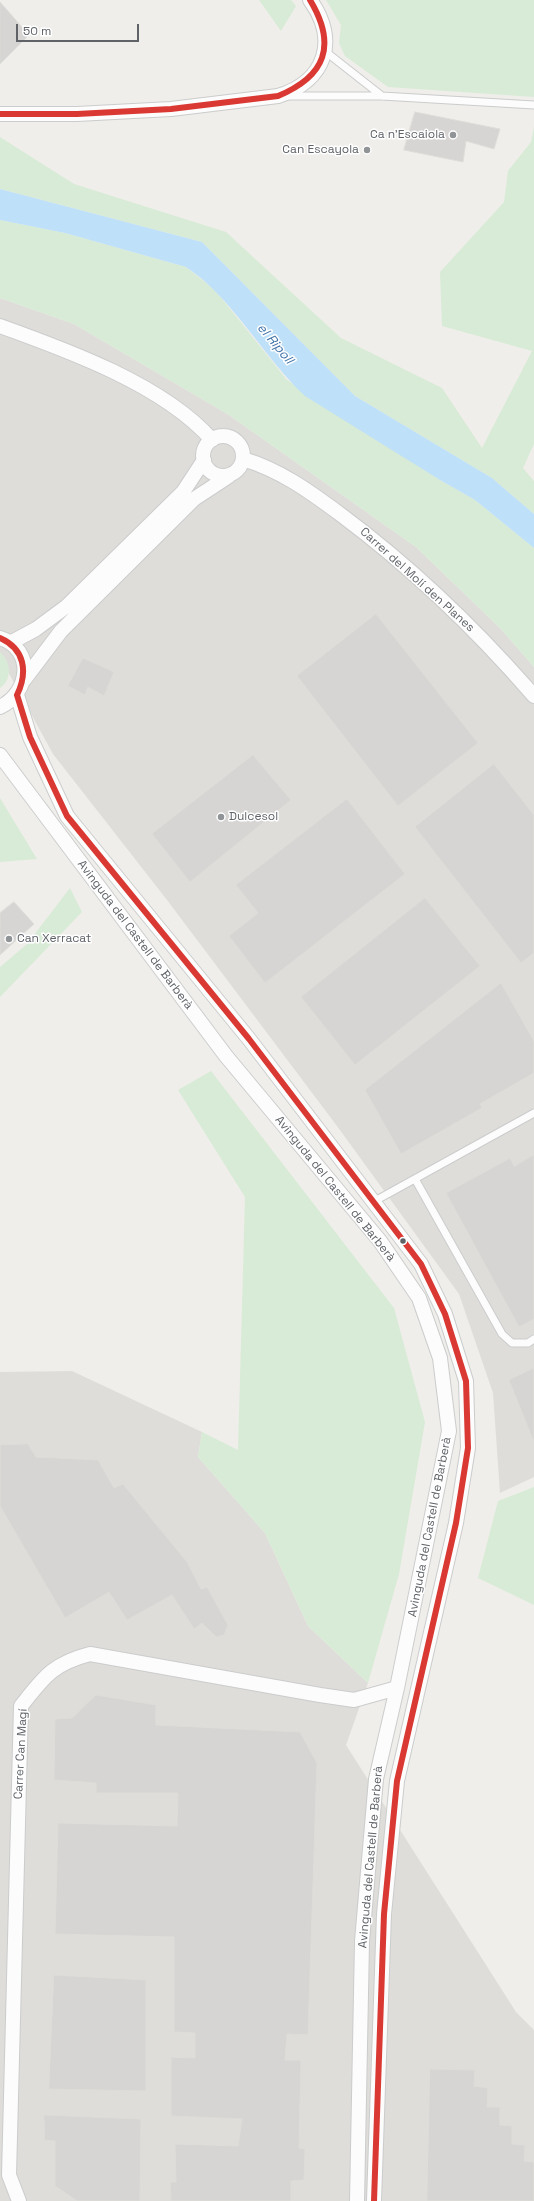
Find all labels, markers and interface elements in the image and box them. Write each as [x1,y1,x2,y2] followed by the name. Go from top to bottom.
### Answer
[18,16,141,42] scale bar
[23,23,51,39] text: 50 m
[370,128,445,142] place label: Ca n'Escaiola
[448,130,458,140] marker: Ca n'Escaiola
[282,143,359,157] place label: Can Escayola
[362,145,372,155] marker: Can Escayola
[253,320,297,368] water label: el Ripoll
[357,525,477,635] street label: Carrer del Molí den Planes
[229,810,278,824] place label: Dulcesol
[216,812,226,822] marker: Dulcesol
[74,858,196,1012] street label: Avinguda del Castell de Barberà
[17,932,91,946] place label: Can Xerracat
[4,934,14,944] marker: Can Xerracat
[272,1113,398,1265] street label: Avinguda del Castell de Barberà
[398,1236,408,1246] unlabelled marker
[405,1436,455,1618] street label: Avinguda del Castell de Barberà
[11,1708,31,1800] street label: Carrer Can Magí
[356,1765,386,1949] street label: Avinguda del Castell de Barberà

